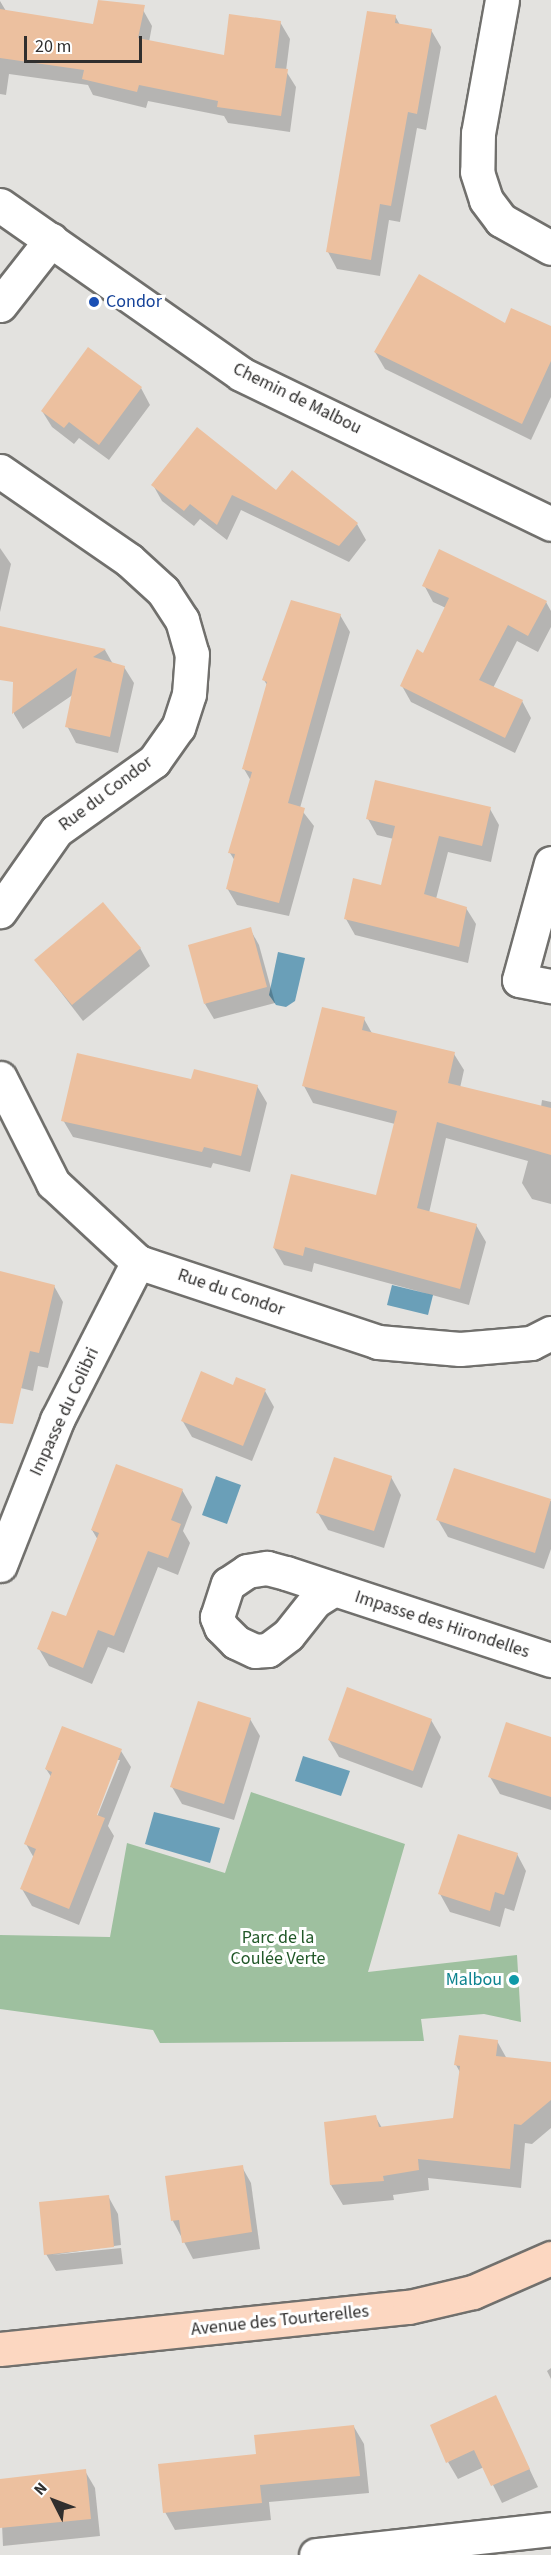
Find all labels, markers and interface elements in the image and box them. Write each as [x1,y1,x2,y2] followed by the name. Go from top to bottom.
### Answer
[27,24,146,62] scale bar
[35,34,71,59] text: 20 m
[106,291,162,313] place label: Condor
[87,295,101,309] marker: Condor
[229,358,365,440] street label: Chemin de Malbou
[55,752,157,836] street label: Rue du Condor
[175,1265,287,1321] street label: Rue du Condor
[26,1344,104,1480] street label: Impasse du Colibri
[352,1587,532,1663] street label: Impasse des Hirondelles
[231,1928,325,1970] park label: Parc de la Coulée Verte
[446,1969,502,1991] place label: Malbou
[507,1973,521,1987] marker: Malbou
[190,2301,370,2341] street label: Avenue des Tourterelles
[24,2471,84,2531] north arrow
[29,2478,52,2500] text: N

